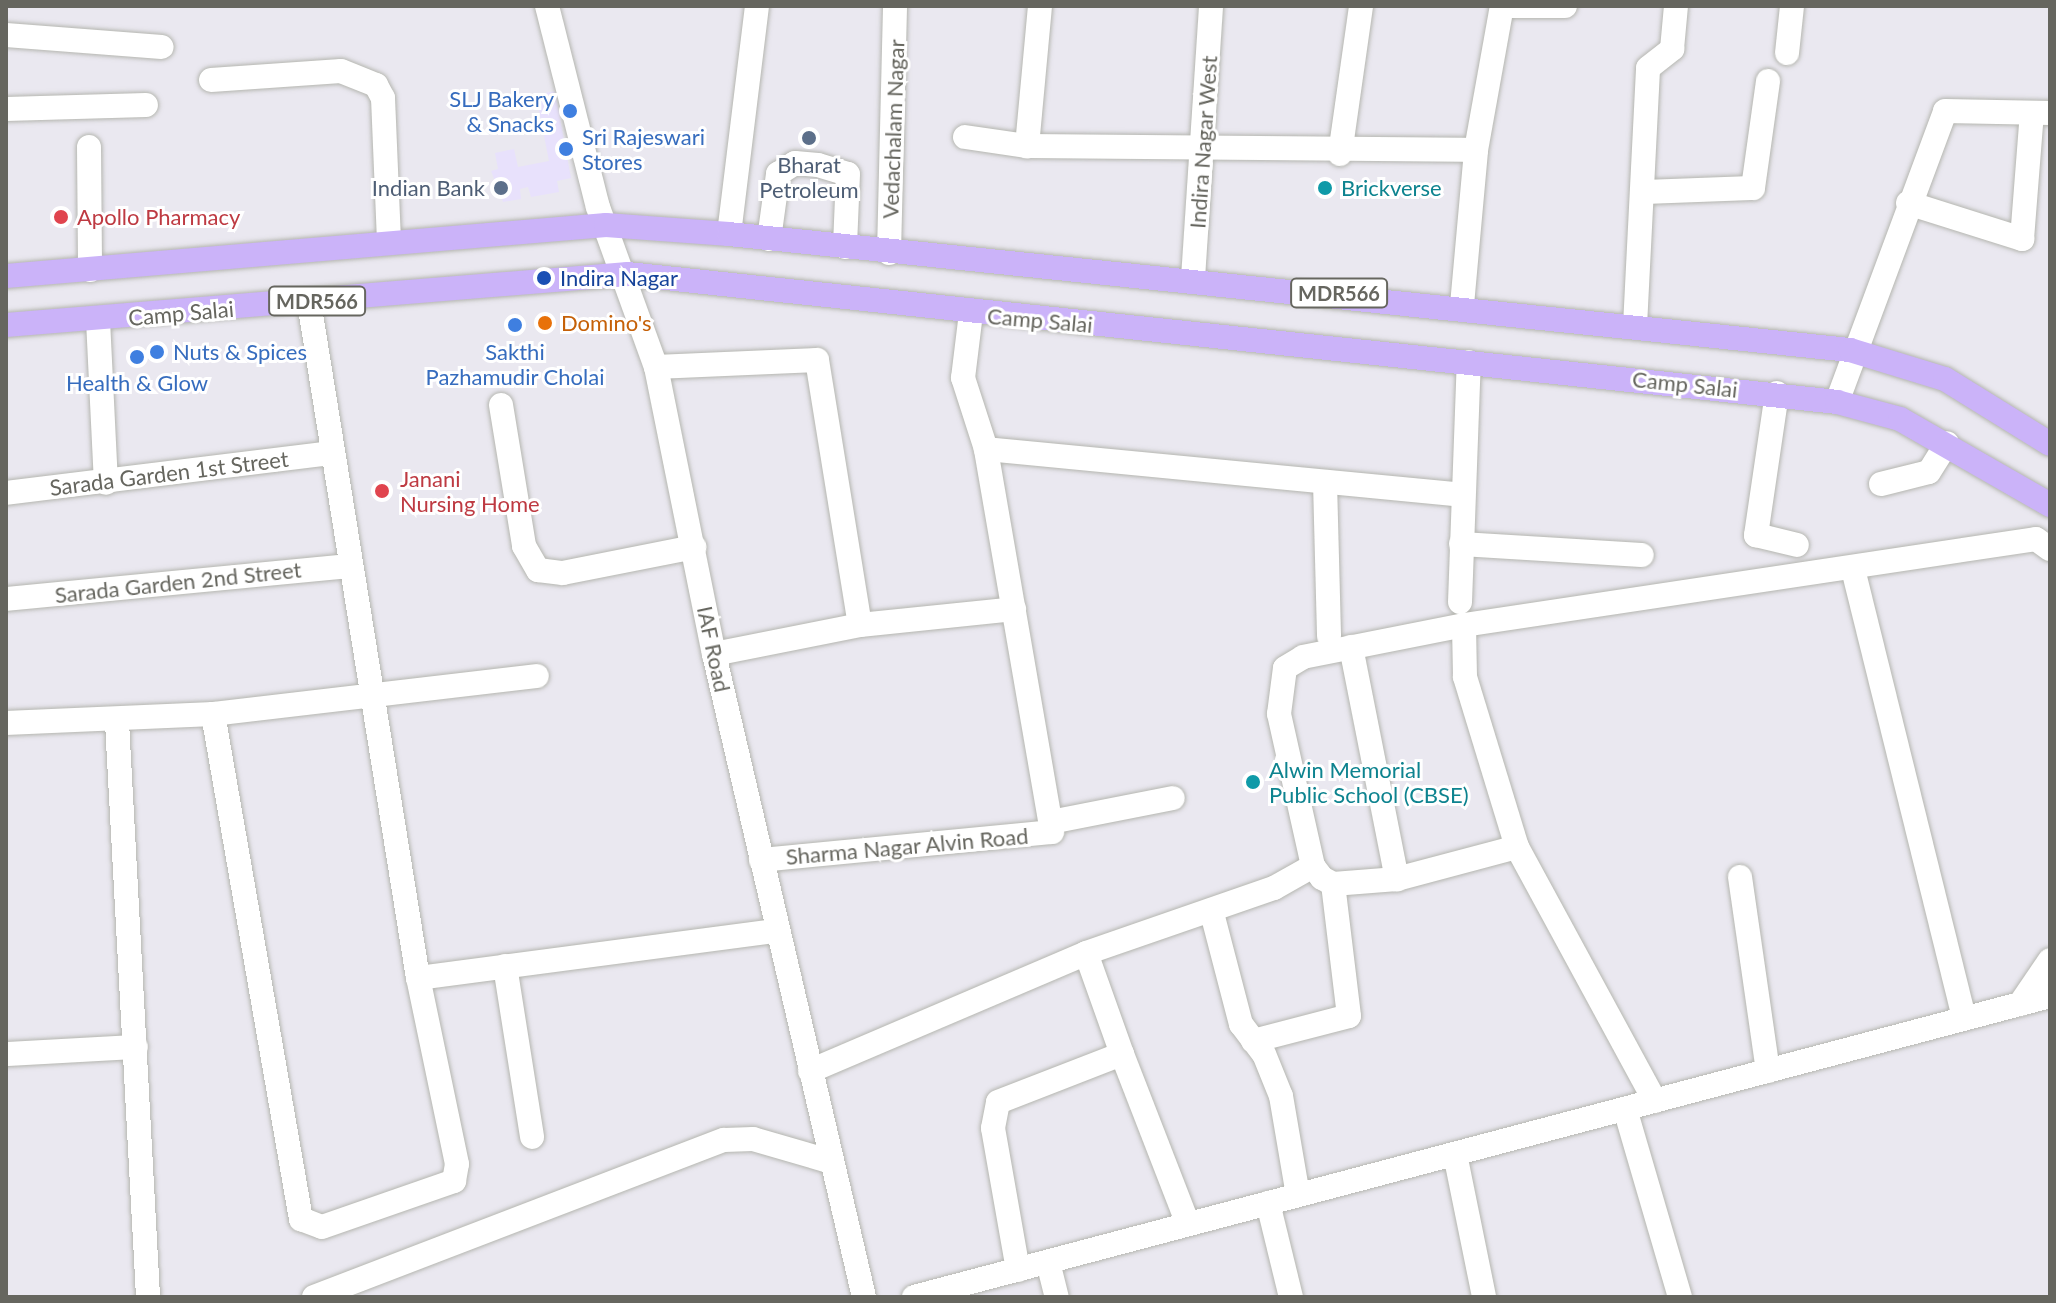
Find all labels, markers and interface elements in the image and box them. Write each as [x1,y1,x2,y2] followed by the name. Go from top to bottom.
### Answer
[877,39,909,219] street label: Vedachalam Nagar
[1184,54,1222,230] street label: Indira Nagar West
[449,85,554,136] place label: SLJ Bakery & Snacks
[561,102,579,120] marker: SLJ Bakery & Snacks
[582,123,705,174] place label: Sri Rajeswari Stores
[800,129,818,147] marker: Bharat Petroleum
[557,140,575,158] marker: Sri Rajeswari Stores
[759,151,859,202] place label: Bharat Petroleum
[372,175,485,201] place label: Indian Bank
[1341,175,1442,201] place label: Brickverse
[492,179,510,197] marker: Indian Bank
[1316,179,1334,197] marker: Brickverse
[77,204,240,230] place label: Apollo Pharmacy
[52,208,70,226] marker: Apollo Pharmacy
[560,265,678,291] place label: Indira Nagar
[535,269,553,287] marker: Indira Nagar
[1289,277,1389,309] road number: MDR566
[267,285,367,317] road number: MDR566
[127,295,235,331] street label: Camp Salai
[986,302,1094,338] street label: Camp Salai
[561,310,652,336] place label: Domino's
[536,314,554,332] marker: Domino's
[506,316,524,334] marker: Sakthi Pazhamudir Cholai
[425,338,605,390] place label: Sakthi Pazhamudir Cholai
[173,339,307,365] place label: Nuts & Spices
[148,343,166,361] marker: Nuts & Spices
[128,348,146,366] marker: Health & Glow
[1631,365,1739,403] street label: Camp Salai
[66,370,208,396] place label: Health & Glow
[48,445,290,501] street label: Sarada Garden 1st Street
[400,465,540,516] place label: Janani Nursing Home
[371,480,393,502] marker: Janani Nursing Home
[53,556,303,608] street label: Sarada Garden 2nd Street
[692,603,736,695] street label: IAF Road
[1269,756,1469,808] place label: Alwin Memorial Public School (CBSE)
[1244,773,1262,791] marker: Alwin Memorial Public School (CBSE)
[784,822,1030,870] street label: Sharma Nagar Alvin Road

